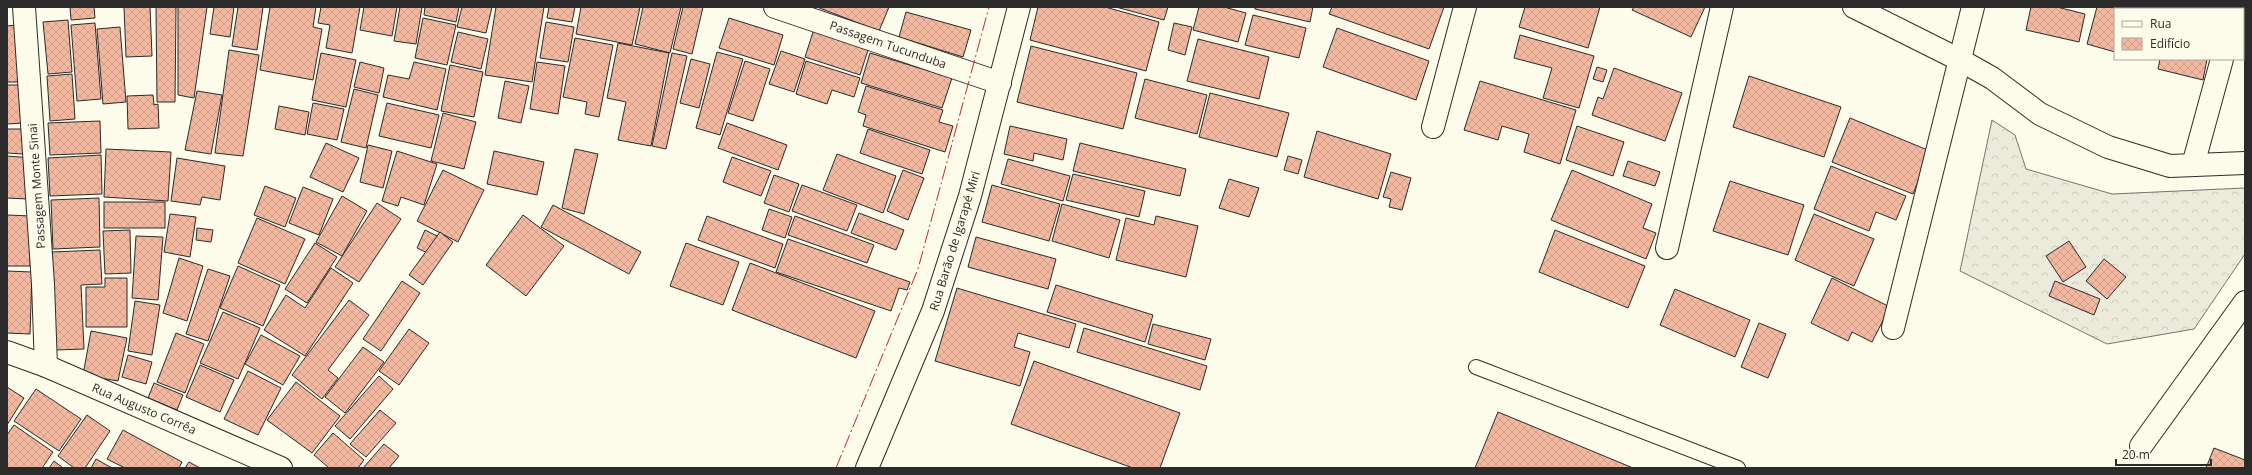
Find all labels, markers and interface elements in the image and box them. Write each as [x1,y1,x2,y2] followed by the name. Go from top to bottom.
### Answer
[2114,8,2244,60] legend
[2150,15,2171,32] text: Rua
[827,17,949,73] street label: Passagem Tucunduba
[2150,35,2190,52] text: Edifício
[24,123,49,249] street label: Passagem Monte Sinai
[925,169,984,313] street label: Rua Barão de Igarapé Miri
[89,379,199,438] street label: Rua Augusto Corrêa
[2116,441,2211,467] scale bar
[2122,446,2150,463] text: 20 m

